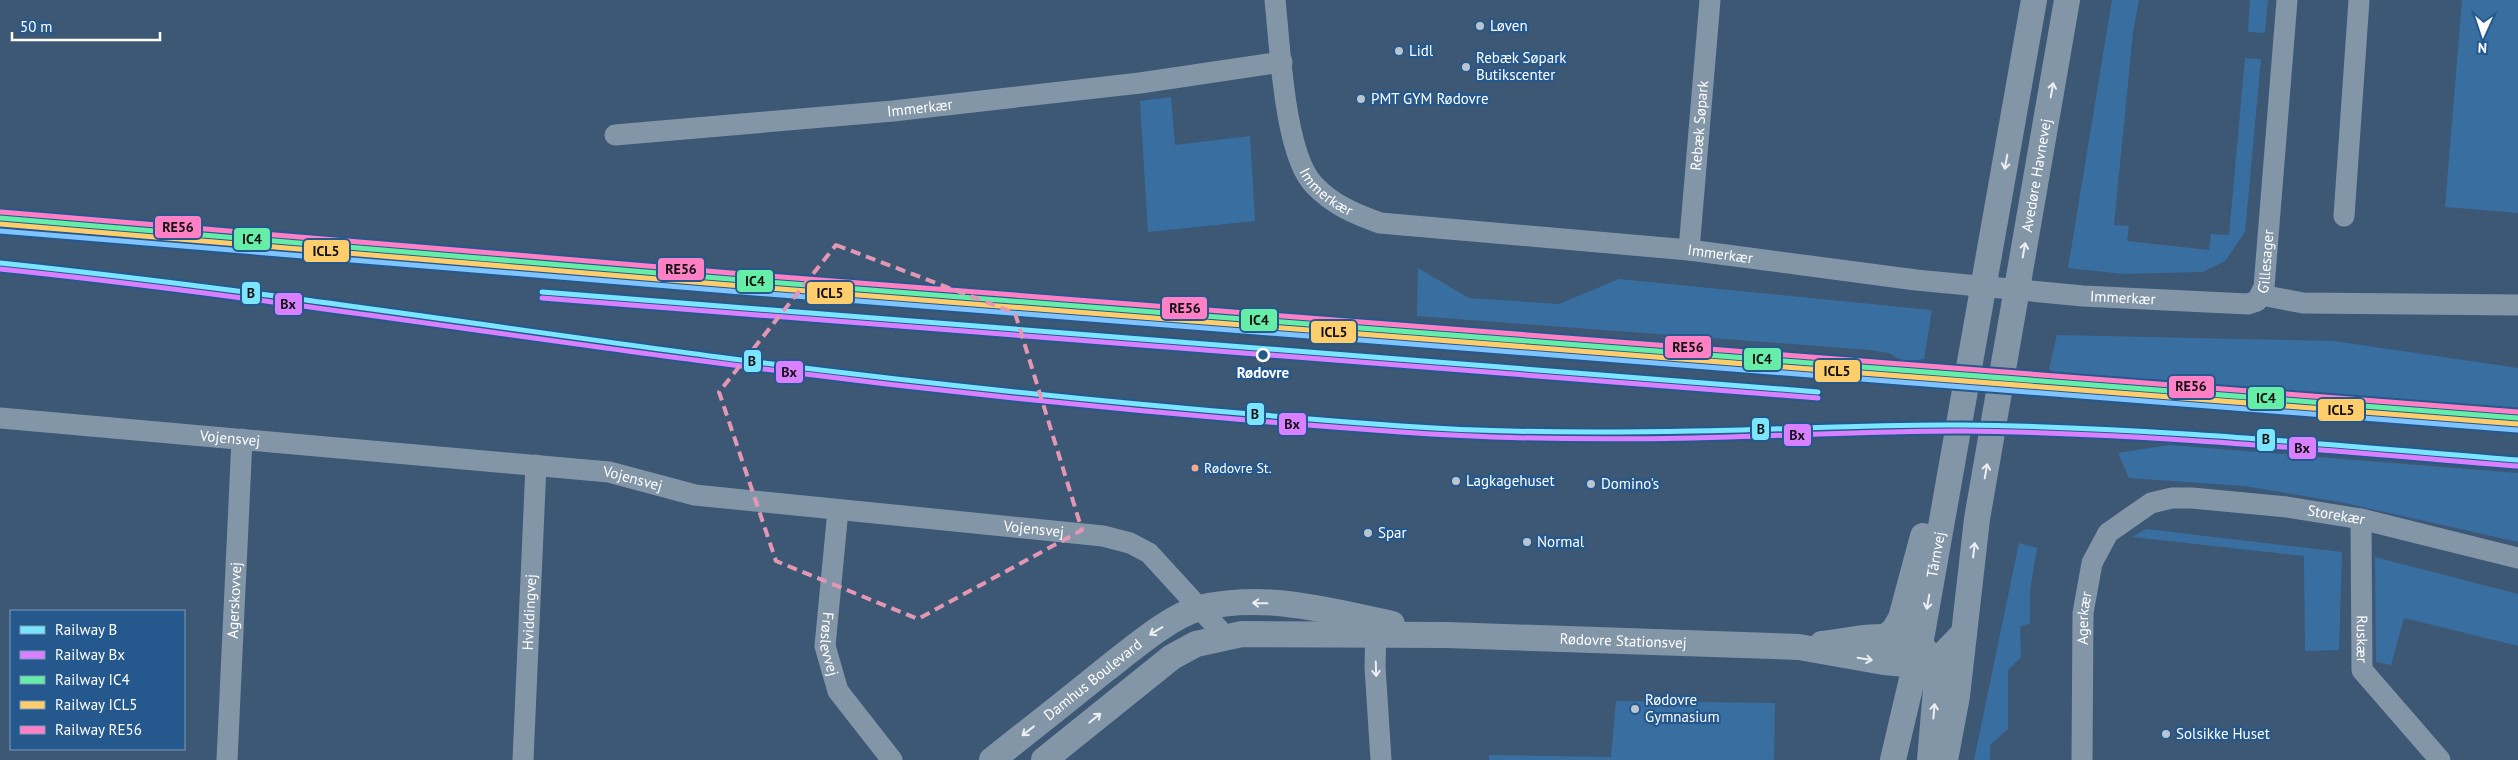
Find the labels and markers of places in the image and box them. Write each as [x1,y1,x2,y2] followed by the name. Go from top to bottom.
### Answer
[1490,16,1528,35] place label: Løven
[1474,20,1486,32] marker: Løven
[1409,41,1434,60] place label: Lidl
[1393,45,1405,57] marker: Lidl
[1476,48,1567,84] place label: Rebæk Søpark Butikscenter
[1460,61,1472,73] marker: Rebæk Søpark Butikscenter
[1371,89,1489,108] place label: PMT GYM Rødovre
[1355,93,1367,105] marker: PMT GYM Rødovre
[1256,348,1270,362] marker: Rødovre
[1237,363,1290,382] place label: Rødovre
[1204,459,1272,477] place label: Rødovre St.
[1190,463,1200,473] marker: Rødovre St.
[1466,471,1555,490] place label: Lagkagehuset
[1601,474,1659,493] place label: Domino's
[1450,475,1462,487] marker: Lagkagehuset
[1585,478,1597,490] marker: Domino's
[1378,523,1407,542] place label: Spar
[1362,527,1374,539] marker: Spar
[1537,532,1585,551] place label: Normal
[1521,536,1533,548] marker: Normal
[1645,690,1720,726] place label: Rødovre Gymnasium
[1629,703,1641,715] marker: Rødovre Gymnasium
[2176,724,2270,743] place label: Solsikke Huset
[2160,728,2172,740] marker: Solsikke Huset

